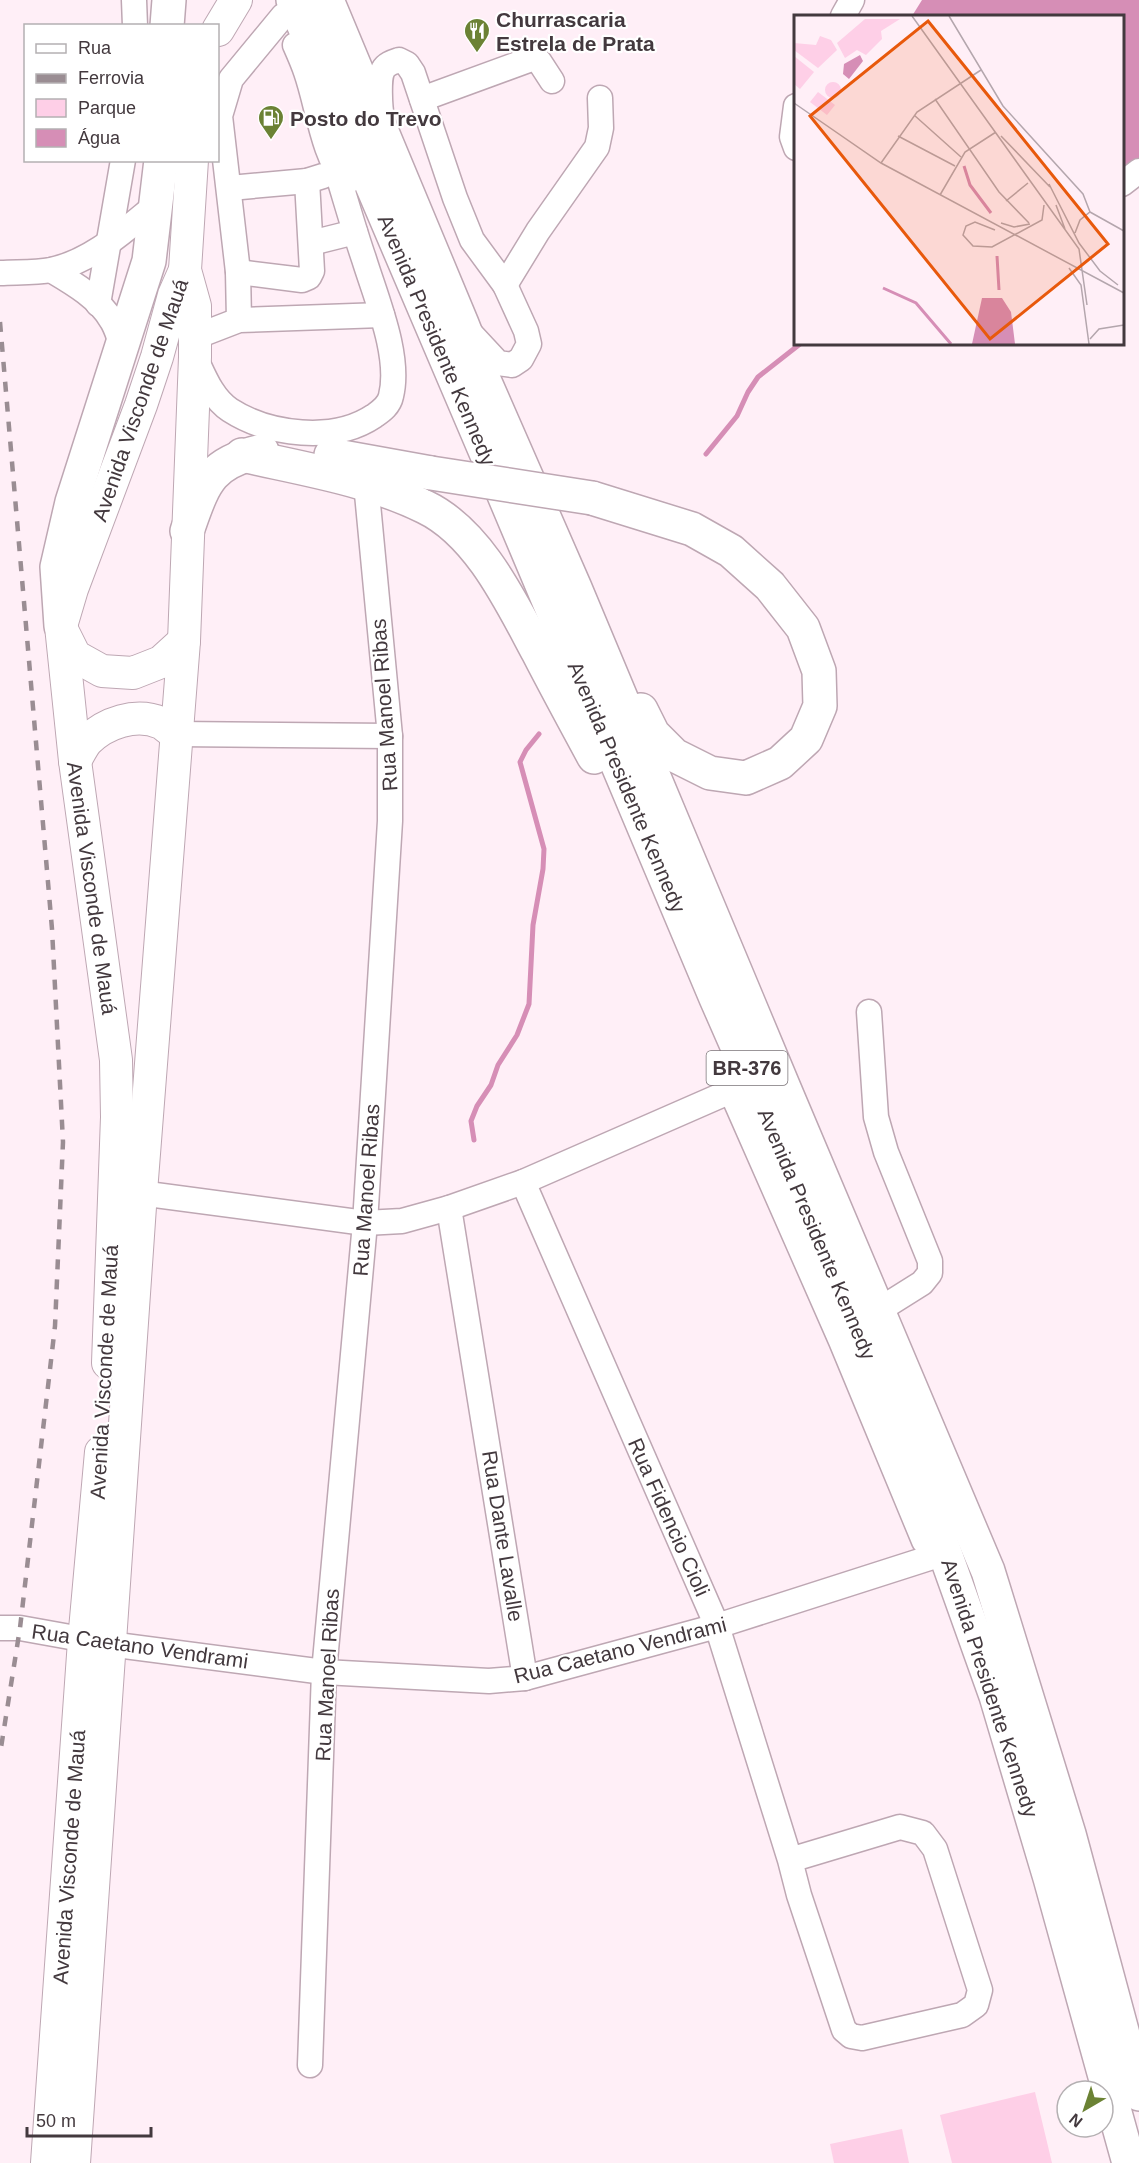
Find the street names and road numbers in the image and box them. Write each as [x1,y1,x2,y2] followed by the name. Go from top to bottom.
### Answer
[374,211,501,469] street label: Avenida Presidente Kennedy
[88,275,192,524] street label: Avenida Visconde de Mauá
[367,618,401,792] street label: Rua Manoel Ribas
[564,658,691,916] street label: Avenida Presidente Kennedy
[63,760,121,1016] street label: Avenida Visconde de Mauá
[706,1051,788,1085] road number: BR-376
[349,1103,383,1277] street label: Rua Manoel Ribas
[754,1105,881,1363] street label: Avenida Presidente Kennedy
[86,1244,122,1500] street label: Avenida Visconde de Mauá
[624,1434,714,1600] street label: Rua Fidencio Cioli
[478,1449,528,1623] street label: Rua Dante Lavalle
[937,1556,1043,1821] street label: Avenida Presidente Kennedy
[311,1588,343,1762] street label: Rua Manoel Ribas
[511,1612,729,1688] street label: Rua Caetano Vendrami
[30,1619,250,1673] street label: Rua Caetano Vendrami
[49,1729,89,1985] street label: Avenida Visconde de Mauá

